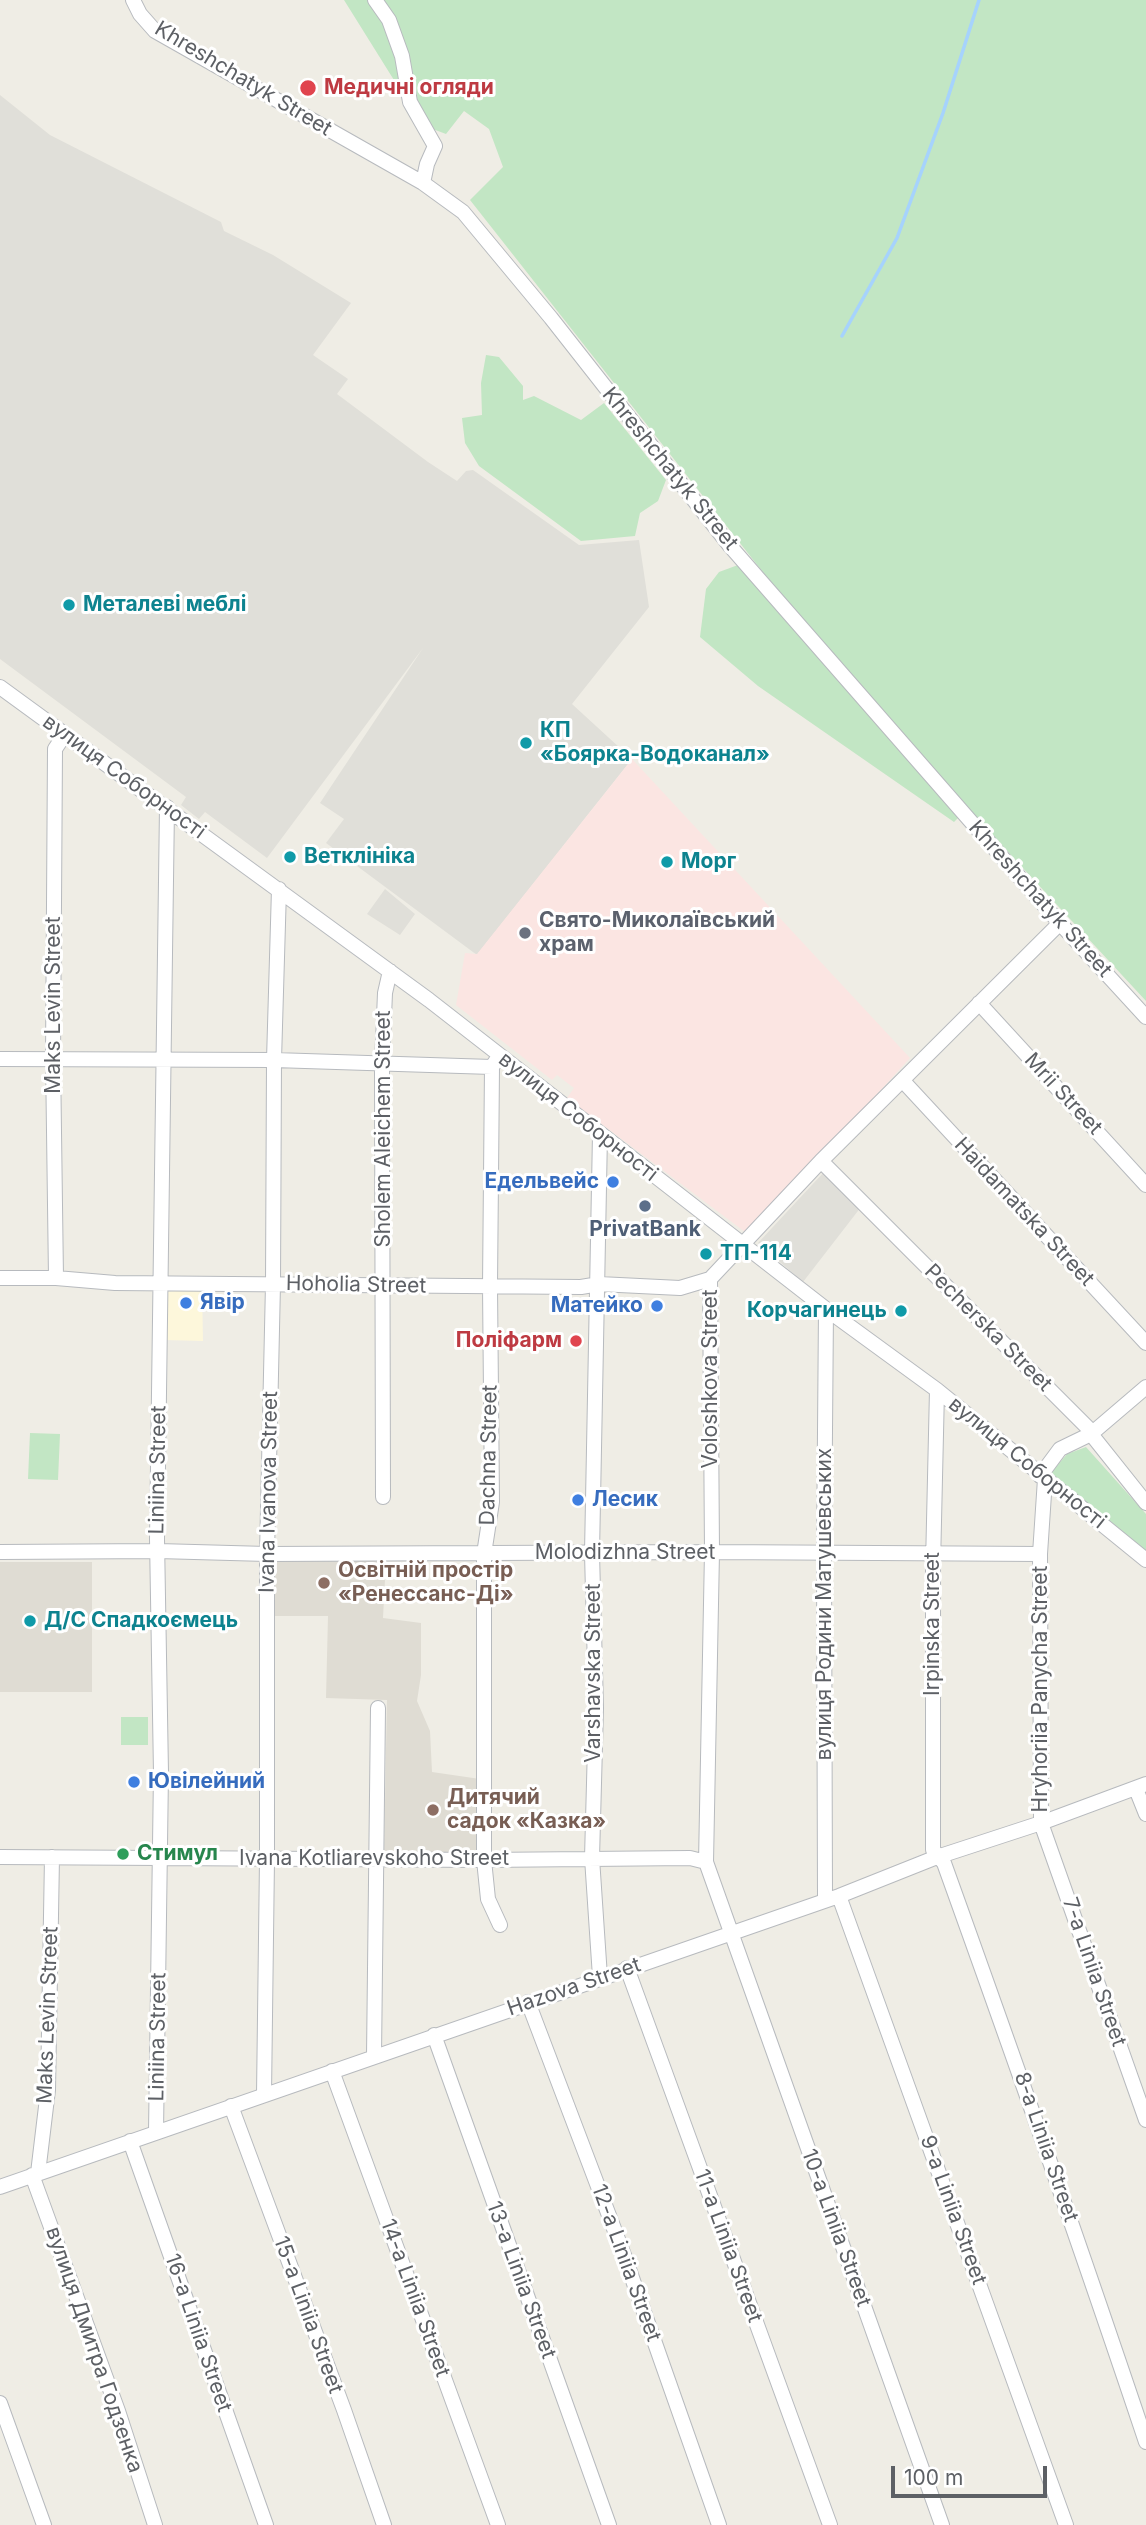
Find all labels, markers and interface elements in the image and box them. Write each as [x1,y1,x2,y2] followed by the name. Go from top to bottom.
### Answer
[150,16,336,142] street label: Khreshchatyk Street
[324,75,494,101] place label: Медичні огляди
[298,78,318,98] marker: Медичні огляди
[597,383,743,555] street label: Khreshchatyk Street
[83,592,246,618] place label: Металеві меблі
[61,597,77,613] marker: Металеві меблі
[38,709,210,845] street label: вулиця Соборності
[540,718,770,768] place label: КП «Боярка-Водоканал»
[518,735,534,751] marker: КП «Боярка-Водоканал»
[963,816,1117,982] street label: Khreshchatyk Street
[304,844,415,870] place label: Ветклініка
[282,849,298,865] marker: Ветклініка
[681,849,736,875] place label: Морг
[659,854,675,870] marker: Морг
[539,908,775,958] place label: Свято-Миколаївський храм
[41,916,67,1094] street label: Maks Levin Street
[517,925,533,941] marker: Свято-Миколаївський храм
[371,1010,397,1248] street label: Sholem Aleichem Street
[493,1047,663,1187] street label: вулиця Соборності
[1019,1048,1107,1140] street label: Mrii Street
[949,1133,1099,1291] street label: Haidamatska Street
[485,1169,599,1195] place label: Едельвейс
[605,1174,621,1190] marker: Едельвейс
[637,1198,653,1214] marker: PrivatBank
[589,1217,701,1243] place label: PrivatBank
[720,1241,792,1267] place label: ТП-114
[698,1246,714,1262] marker: ТП-114
[919,1259,1057,1397] street label: Pecherska Street
[286,1271,426,1299] street label: Hoholia Street
[698,1289,724,1469] street label: Voloshkova Street
[200,1290,245,1316] place label: Явір
[551,1293,643,1319] place label: Матейко
[178,1295,194,1311] marker: Явір
[649,1298,665,1314] marker: Матейко
[747,1298,887,1324] place label: Корчагинець
[893,1303,909,1319] marker: Корчагинець
[456,1328,562,1354] place label: Поліфарм
[568,1333,584,1349] marker: Поліфарм
[475,1384,503,1526] street label: Dachna Street
[255,1391,283,1593] street label: Ivana Ivanova Street
[943,1392,1111,1534] street label: вулиця Соборності
[144,1405,172,1535] street label: Liniina Street
[812,1448,838,1760] street label: вулиця Родини Матушевських
[592,1487,658,1513] place label: Лесик
[570,1492,586,1508] marker: Лесик
[535,1540,715,1566] street label: Molodizhna Street
[920,1552,946,1696] street label: Irpinska Street
[338,1558,514,1608] place label: Освітній простір «Ренессанс-Ді»
[1028,1566,1054,1812] street label: Hryhoriia Panycha Street
[316,1575,332,1591] marker: Освітній простір «Ренессанс-Ді»
[581,1583,607,1763] street label: Varshavska Street
[44,1608,238,1634] place label: Д/С Спадкоємець
[22,1613,38,1629] marker: Д/С Спадкоємець
[148,1769,265,1795] place label: Ювілейний
[126,1774,142,1790] marker: Ювілейний
[447,1785,606,1835] place label: Дитячий садок «Казка»
[425,1802,441,1818] marker: Дитячий садок «Казка»
[137,1841,218,1867] place label: Стимул
[115,1846,131,1862] marker: Стимул
[239,1846,509,1872] street label: Ivana Kotliarevskoho Street
[1057,1894,1131,2050] street label: 7-a Liniia Street
[32,1926,64,2104] street label: Maks Levin Street
[504,1952,644,2022] street label: Hazova Street
[144,1972,172,2102] street label: Liniina Street
[1009,2069,1083,2225] street label: 8-a Liniia Street
[914,2132,992,2288] street label: 9-a Liniia Street
[796,2146,876,2310] street label: 10-a Liniia Street
[689,2166,767,2326] street label: 11-a Liniia Street
[586,2181,666,2345] street label: 12-a Liniia Street
[481,2198,561,2362] street label: 13-a Liniia Street
[375,2216,455,2380] street label: 14-a Liniia Street
[40,2224,148,2476] street label: вулиця Дмитра Годзенка
[268,2233,348,2397] street label: 15-a Liniia Street
[159,2251,237,2415] street label: 16-a Liniia Street
[894,2452,1050,2496] scale bar
[904,2465,963,2490] text: 100 m

